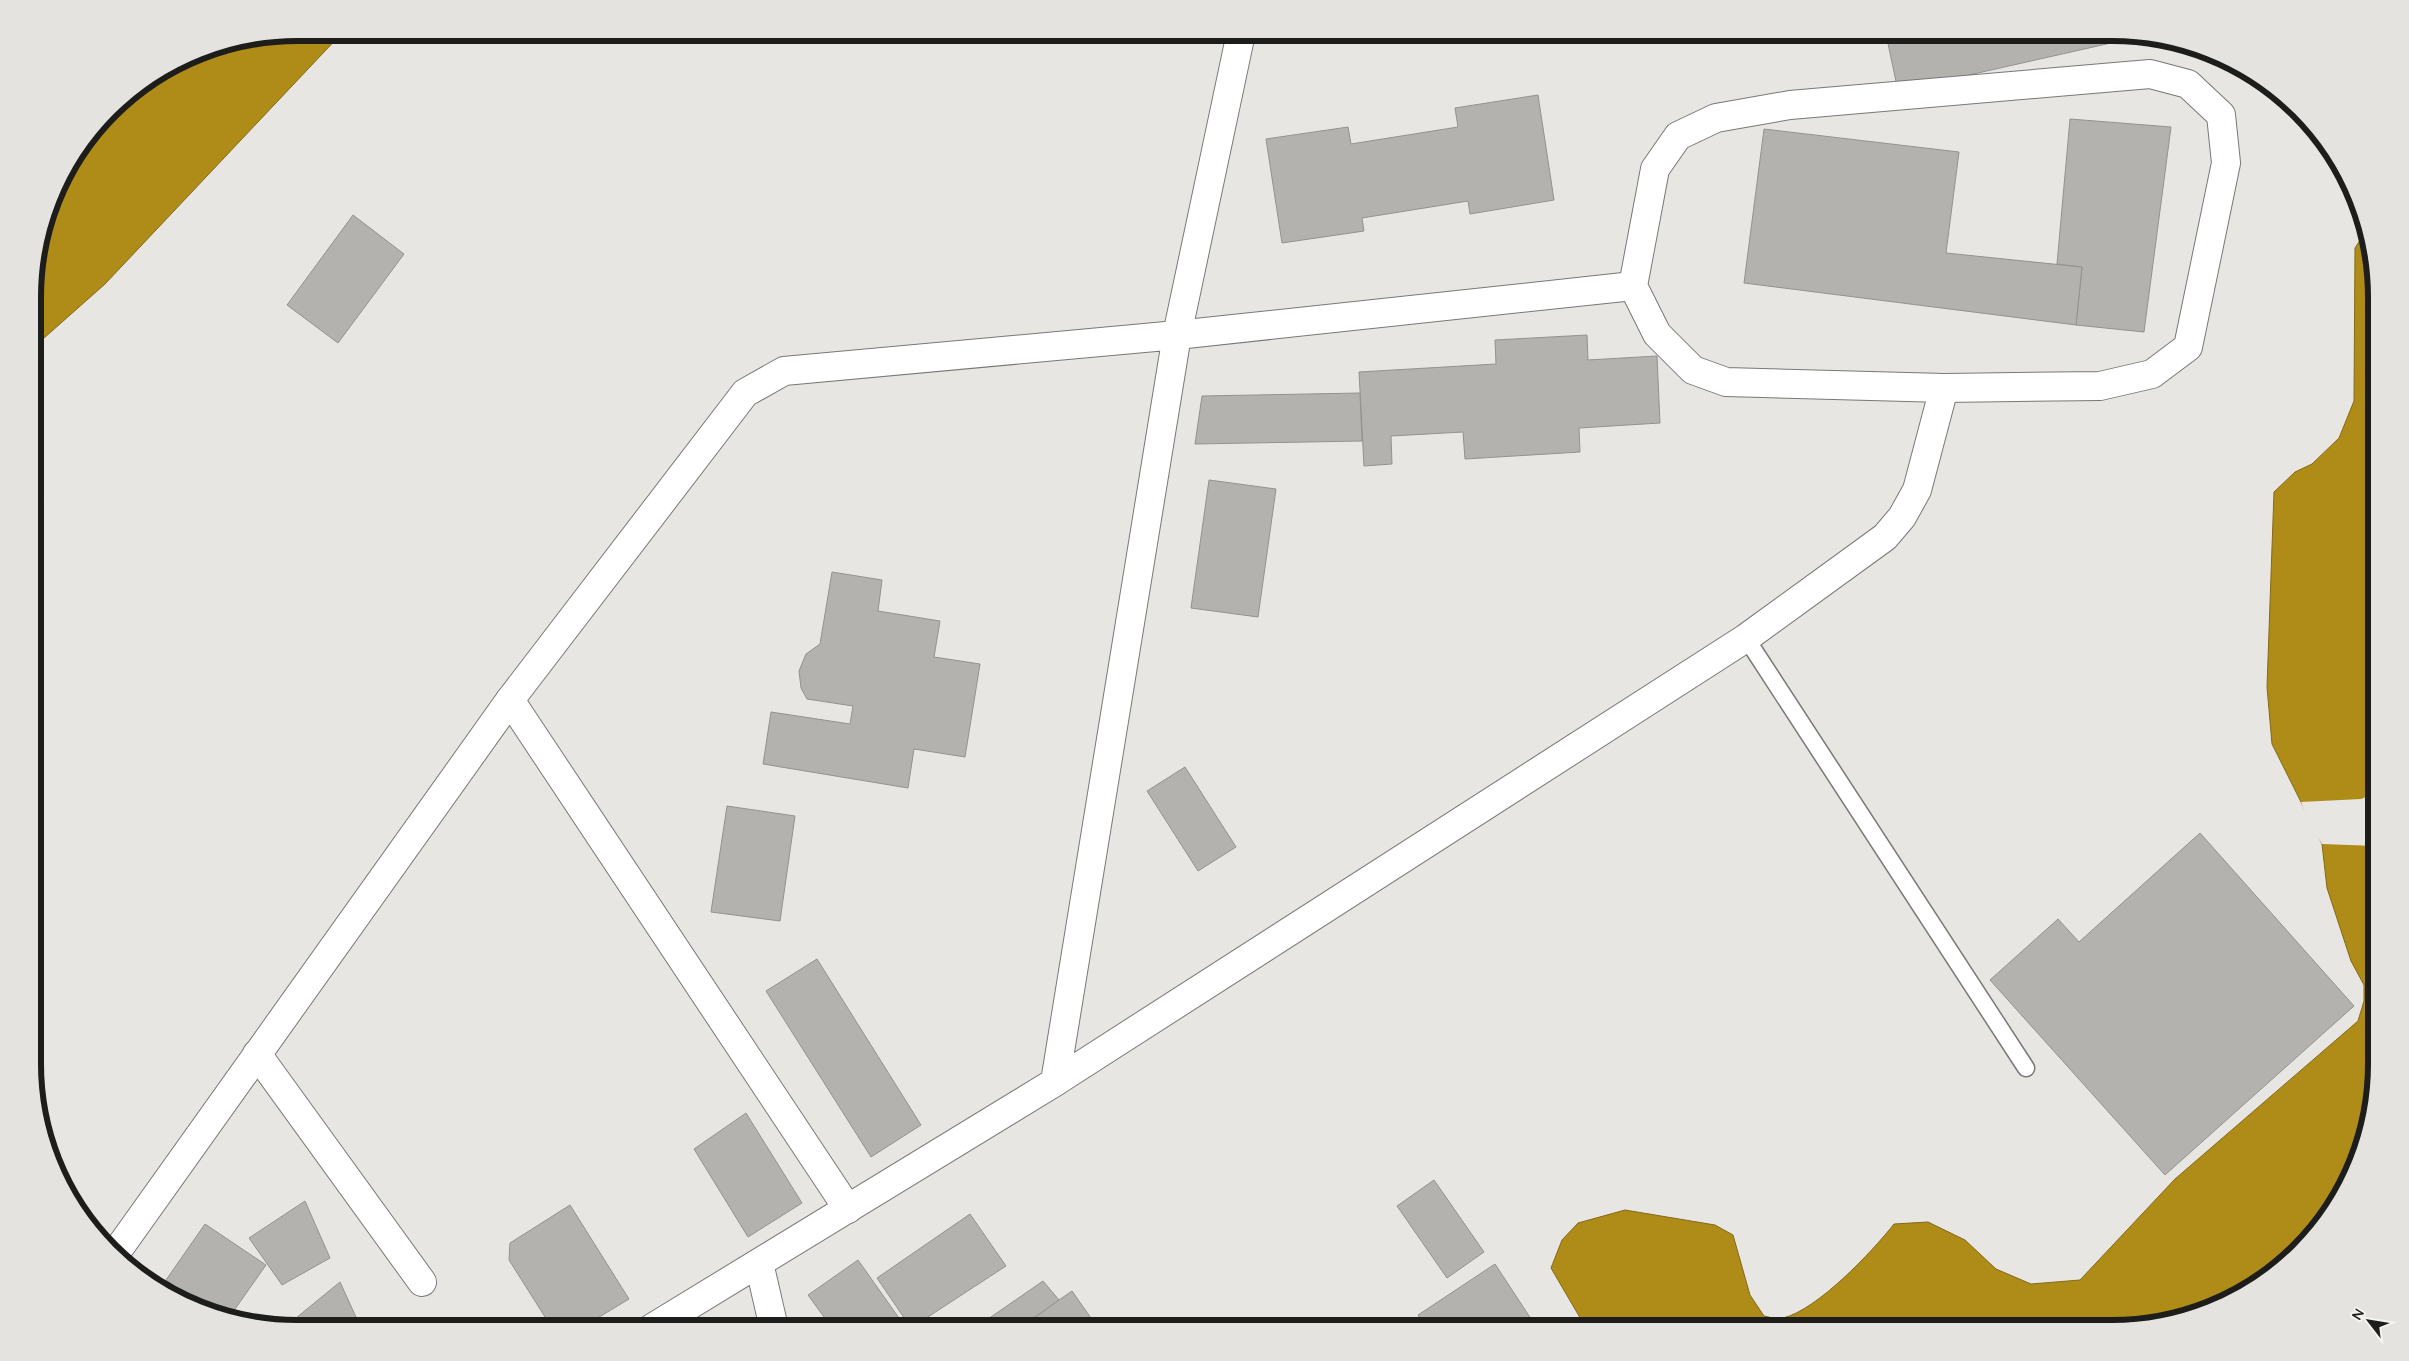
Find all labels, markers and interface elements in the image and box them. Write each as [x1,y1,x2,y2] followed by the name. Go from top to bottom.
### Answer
[2344,1296,2394,1346] north arrow
[2347,1305,2368,1323] text: N

